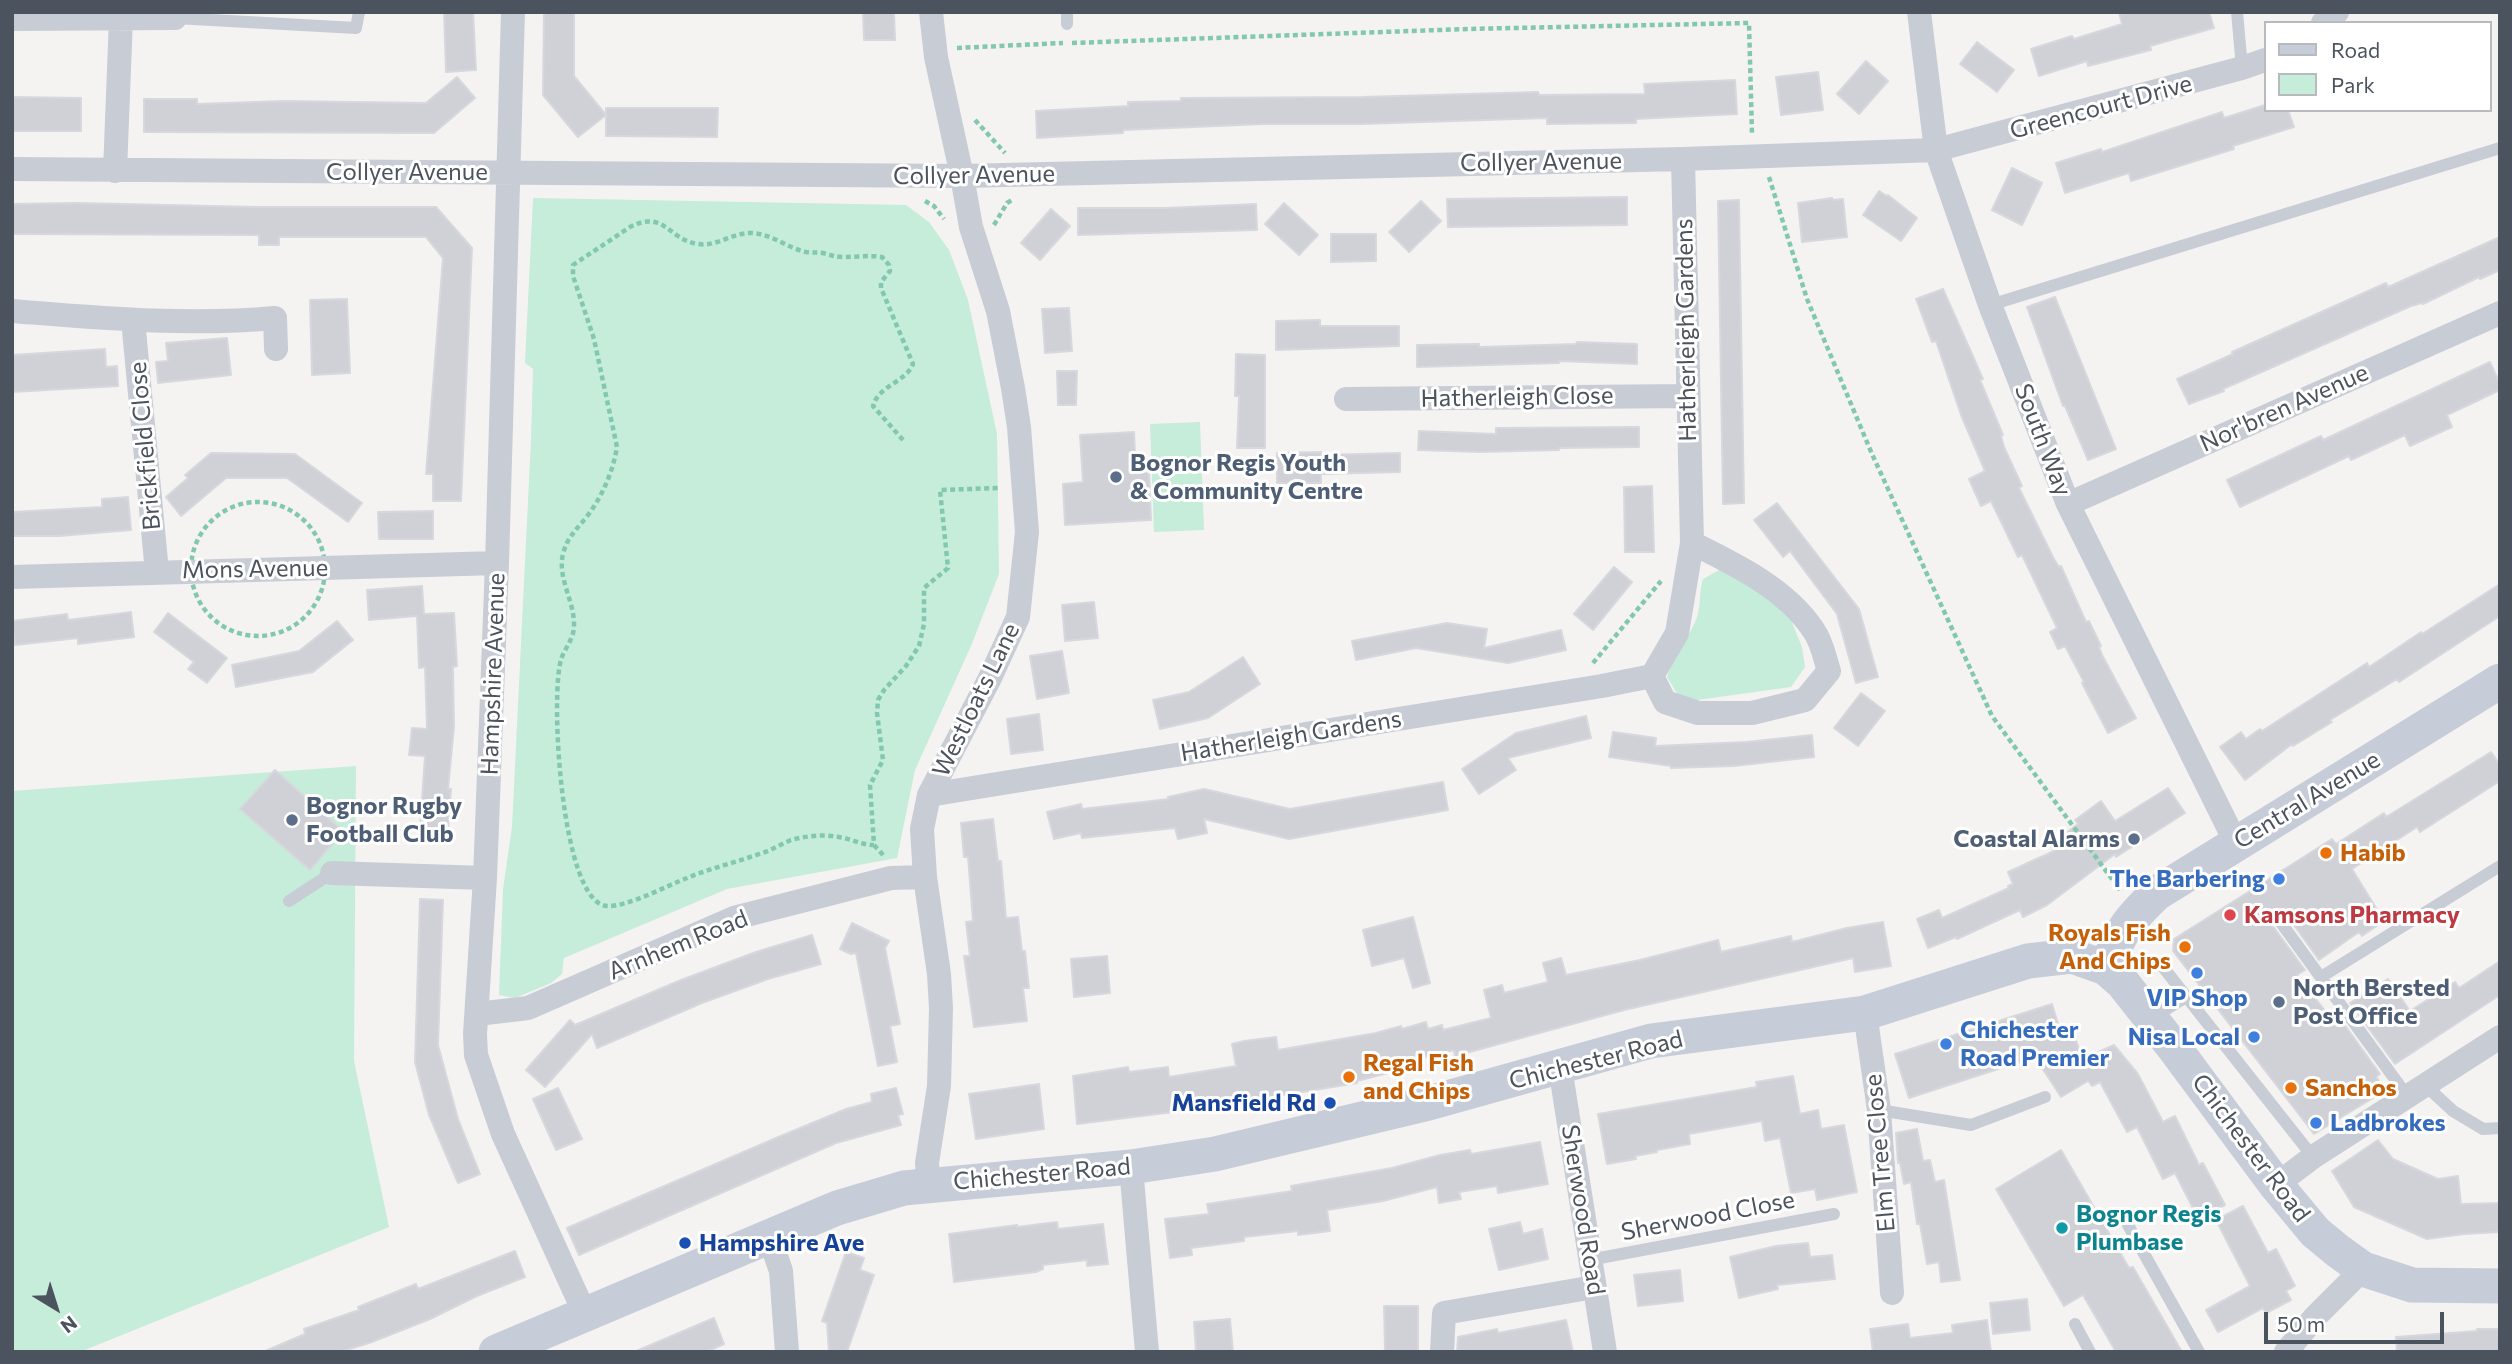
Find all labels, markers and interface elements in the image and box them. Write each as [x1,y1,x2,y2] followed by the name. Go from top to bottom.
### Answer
[2264,21,2491,112] legend
[2331,37,2380,62] text: Road
[2007,69,2195,145] street label: Greencourt Drive
[2331,72,2375,97] text: Park
[1460,146,1622,178] street label: Collyer Avenue
[326,158,488,186] street label: Collyer Avenue
[893,159,1055,191] street label: Collyer Avenue
[1670,218,1702,442] street label: Hatherleigh Gardens
[2195,358,2373,458] street label: Nor'bren Avenue
[123,360,167,532] street label: Brickfield Close
[2008,380,2078,500] street label: South Way
[1420,381,1614,413] street label: Hatherleigh Close
[1130,449,1363,505] place label: Bognor Regis Youth & Community Centre
[1108,469,1124,485] marker: Bognor Regis Youth & Community Centre
[181,553,329,585] street label: Mons Avenue
[475,572,511,776] street label: Hampshire Avenue
[926,619,1026,781] street label: Westloats Lane
[1179,704,1403,768] street label: Hatherleigh Gardens
[2229,745,2385,855] street label: Central Avenue
[306,792,462,848] place label: Bognor Rugby Football Club
[284,812,300,828] marker: Bognor Rugby Football Club
[1953,825,2120,853] place label: Coastal Alarms
[2126,831,2142,847] marker: Coastal Alarms
[2340,839,2406,867] place label: Habib
[2318,845,2334,861] marker: Habib
[2109,865,2265,893] place label: The Barbering
[2271,871,2287,887] marker: The Barbering
[2244,901,2460,929] place label: Kamsons Pharmacy
[604,904,752,986] street label: Arnhem Road
[2222,907,2238,923] marker: Kamsons Pharmacy
[2048,919,2171,975] place label: Royals Fish And Chips
[2177,939,2193,955] marker: Royals Fish And Chips
[2189,965,2205,981] marker: VIP Shop
[2293,974,2450,1030] place label: North Bersted Post Office
[2146,984,2248,1012] place label: VIP Shop
[2271,994,2287,1010] marker: North Bersted Post Office
[1960,1016,2109,1072] place label: Chichester Road Premier
[2128,1023,2240,1051] place label: Nisa Local
[1506,1024,1686,1096] street label: Chichester Road
[2246,1029,2262,1045] marker: Nisa Local
[1938,1036,1954,1052] marker: Chichester Road Premier
[1363,1049,1474,1105] place label: Regal Fish and Chips
[2186,1068,2316,1228] street label: Chichester Road
[1341,1069,1357,1085] marker: Regal Fish and Chips
[1859,1073,1901,1233] street label: Elm Tree Close
[2305,1074,2397,1102] place label: Sanchos
[2283,1080,2299,1096] marker: Sanchos
[1171,1089,1316,1117] place label: Mansfield Rd
[1322,1095,1338,1111] marker: Mansfield Rd
[2330,1109,2446,1137] place label: Ladbrokes
[2308,1115,2324,1131] marker: Ladbrokes
[1555,1123,1611,1297] street label: Sherwood Road
[952,1152,1132,1196] street label: Chichester Road
[1619,1185,1797,1247] street label: Sherwood Close
[2076,1200,2222,1256] place label: Bognor Regis Plumbase
[2054,1220,2070,1236] marker: Bognor Regis Plumbase
[699,1229,864,1257] place label: Hampshire Ave
[677,1235,693,1251] marker: Hampshire Ave
[21,1273,91,1343] north arrow
[2267,1298,2447,1342] scale bar
[57,1311,82,1338] text: N
[2277,1311,2325,1336] text: 50 m

